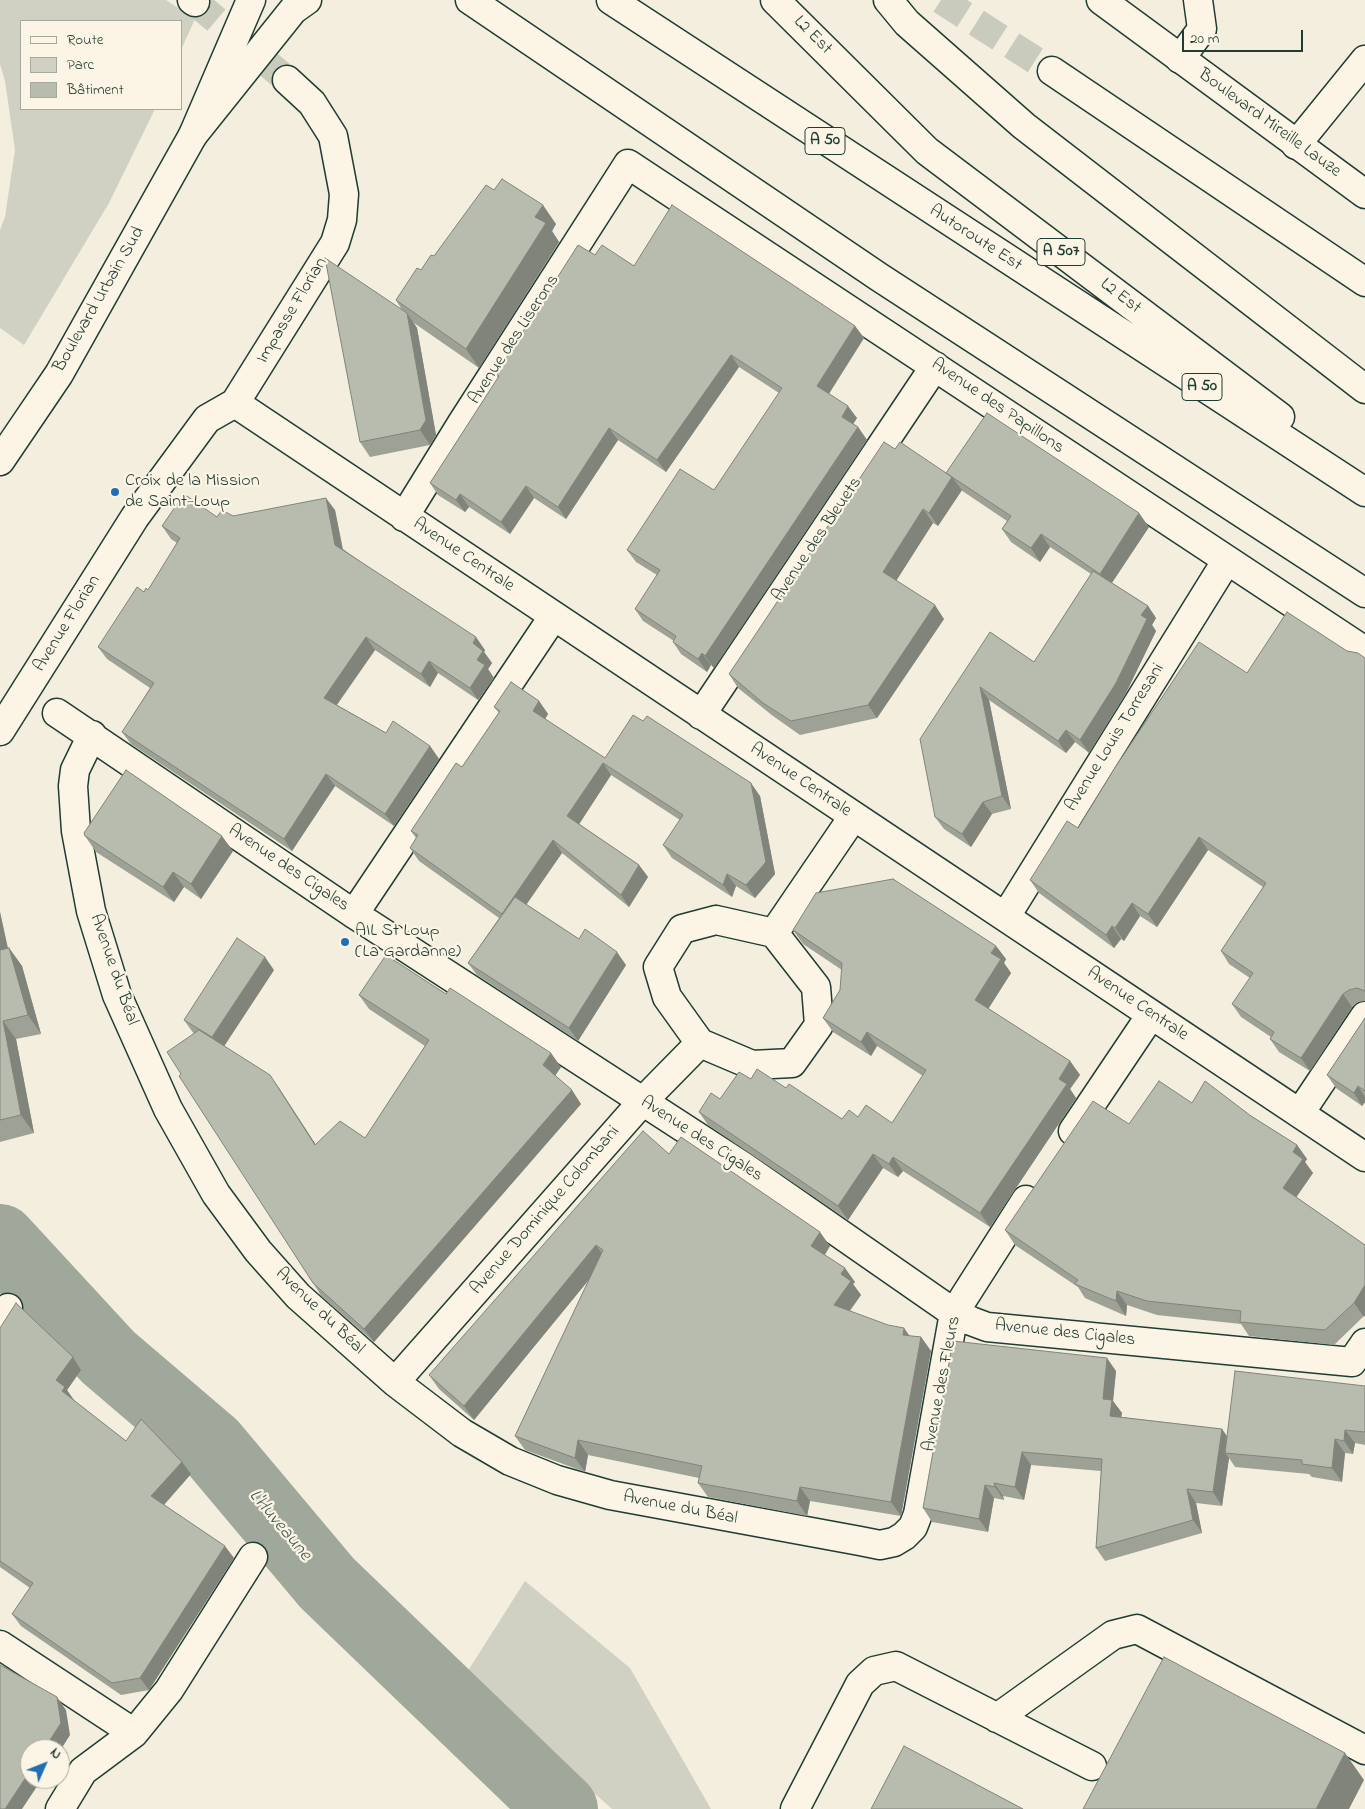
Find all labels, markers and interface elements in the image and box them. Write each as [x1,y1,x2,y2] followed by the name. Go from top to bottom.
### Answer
[788,12,836,60] street label: L2 Est
[20,20,182,110] legend
[1185,20,1306,52] scale bar
[1190,28,1219,50] text: 20 m
[67,29,103,51] text: Route
[67,54,94,76] text: Parc
[1193,65,1345,183] street label: Boulevard Mireille Lauze
[67,79,124,101] text: Bâtiment
[805,128,845,154] road number: A 50
[924,201,1026,277] street label: Autoroute Est
[50,223,150,377] street label: Boulevard Urbain Sud
[1037,238,1085,266] road number: A 507
[253,254,333,368] street label: Impasse Florian
[465,271,565,409] street label: Avenue des Liserons
[1095,274,1145,320] street label: L2 Est
[926,355,1068,459] street label: Avenue des Papillons
[1182,374,1222,401] road number: A 50
[125,471,260,514] place label: Croix de la Mission de Saint-Loup
[768,474,868,606] street label: Avenue des Bleuets
[109,486,121,498] marker: Croix de la Mission de Saint-Loup
[408,514,518,598] street label: Avenue Centrale
[30,572,106,676] street label: Avenue Florian
[1062,660,1170,816] street label: Avenue Louis Torresani
[745,739,855,823] street label: Avenue Centrale
[223,821,353,917] street label: Avenue des Cigales
[84,912,142,1028] street label: Avenue du Béal
[355,921,461,964] place label: AIL St Loup (La Gardanne)
[339,936,351,948] marker: AIL St Loup (La Gardanne)
[1082,963,1192,1047] street label: Avenue Centrale
[636,1092,766,1188] street label: Avenue des Cigales
[467,1122,625,1300] street label: Avenue Dominique Colombani
[270,1264,368,1360] street label: Avenue du Béal
[919,1314,967,1454] street label: Avenue des Fleurs
[994,1316,1136,1352] street label: Avenue des Cigales
[243,1486,315,1566] water label: L'Huveaune
[621,1487,739,1531] street label: Avenue du Béal
[20,1739,70,1789] north arrow
[45,1743,66,1765] text: N

